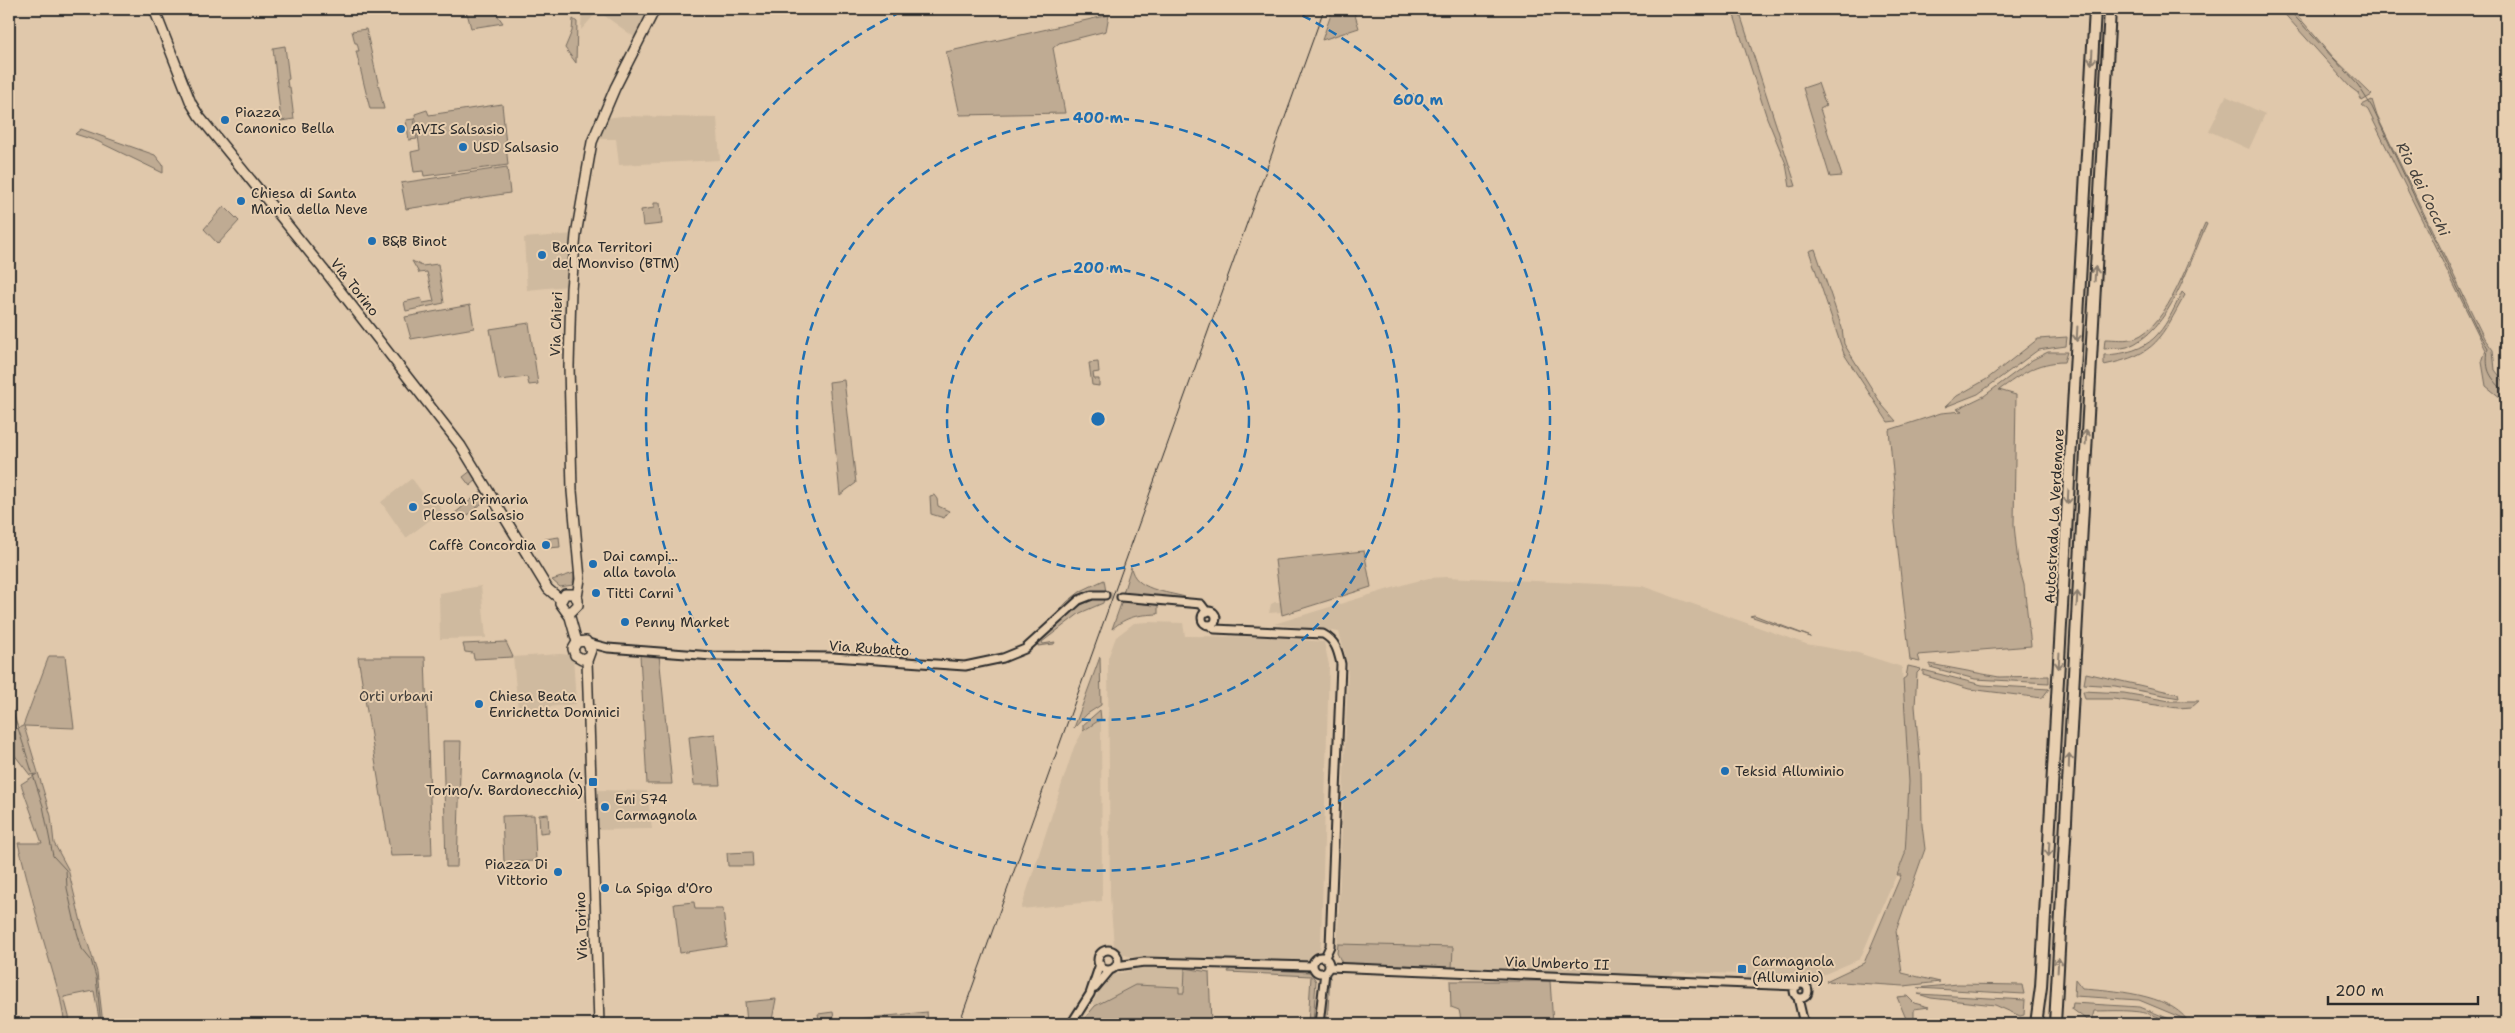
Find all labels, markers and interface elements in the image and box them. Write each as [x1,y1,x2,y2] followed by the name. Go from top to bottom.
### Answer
[2088,49,2097,65] one-way arrow
[1393,90,1443,110] text: 600 m
[235,103,335,137] place label: Piazza Canonico Bella
[1073,108,1123,128] text: 400 m
[219,114,231,126] marker: Piazza Canonico Bella
[411,120,505,138] place label: AVIS Salsasio
[395,123,407,135] marker: AVIS Salsasio
[473,138,559,156] place label: USD Salsasio
[2392,139,2455,240] water label: Rio dei Cocchi
[457,141,469,153] marker: USD Salsasio
[251,184,368,218] place label: Chiesa di Santa Maria della Neve
[235,195,247,207] marker: Chiesa di Santa Maria della Neve
[382,232,447,250] place label: B&B Binot
[366,235,378,247] marker: B&B Binot
[552,238,679,272] place label: Banca Territori del Monviso (BTM)
[536,249,548,261] marker: Banca Territori del Monviso (BTM)
[327,254,383,320] street label: Via Torino
[1073,258,1123,278] text: 200 m
[2091,267,2100,283] one-way arrow
[546,291,566,357] street label: Via Chieri
[2073,326,2082,342] one-way arrow
[1089,410,1107,428] centre of rings
[2040,428,2068,604] street label: Autostrada La Verdemare
[2082,429,2091,445] one-way arrow
[2064,488,2073,504] one-way arrow
[423,490,528,524] place label: Scuola Primaria Plesso Salsasio
[407,501,419,513] marker: Scuola Primaria Plesso Salsasio
[429,536,536,554] place label: Caffè Concordia
[540,539,552,551] marker: Caffè Concordia
[603,547,678,581] place label: Dai campi... alla tavola
[587,558,599,570] marker: Dai campi... alla tavola
[606,584,674,602] place label: Titti Carni
[590,587,602,599] marker: Titti Carni
[2073,591,2082,607] one-way arrow
[635,613,730,631] place label: Penny Market
[619,616,631,628] marker: Penny Market
[828,636,910,660] street label: Via Rubatto
[2055,652,2064,668] one-way arrow
[359,687,433,705] park label: Orti urbani
[489,687,620,721] place label: Chiesa Beata Enrichetta Dominici
[473,698,485,710] marker: Chiesa Beata Enrichetta Dominici
[2064,753,2073,769] one-way arrow
[1735,762,1844,780] place label: Teksid Alluminio
[426,765,583,799] place label: Carmagnola (v. Torino/v. Bardonecchia)
[1719,765,1731,777] marker: Teksid Alluminio
[587,776,599,788] marker: Carmagnola (v. Torino/v. Bardonecchia)
[615,790,697,824] place label: Eni 574 Carmagnola
[599,801,611,813] marker: Eni 574 Carmagnola
[2044,840,2053,856] one-way arrow
[485,855,548,889] place label: Piazza Di Vittorio
[552,866,564,878] marker: Piazza Di Vittorio
[615,879,713,897] place label: La Spiga d'Oro
[599,882,611,894] marker: La Spiga d'Oro
[571,891,591,961] street label: Via Torino
[1504,952,1610,974] street label: Via Umberto II
[1752,952,1834,986] place label: Carmagnola (Alluminio)
[2054,957,2063,973] one-way arrow
[1736,963,1748,975] marker: Carmagnola (Alluminio)
[2328,973,2478,1005] scale bar
[2335,981,2384,1001] text: 200 m

